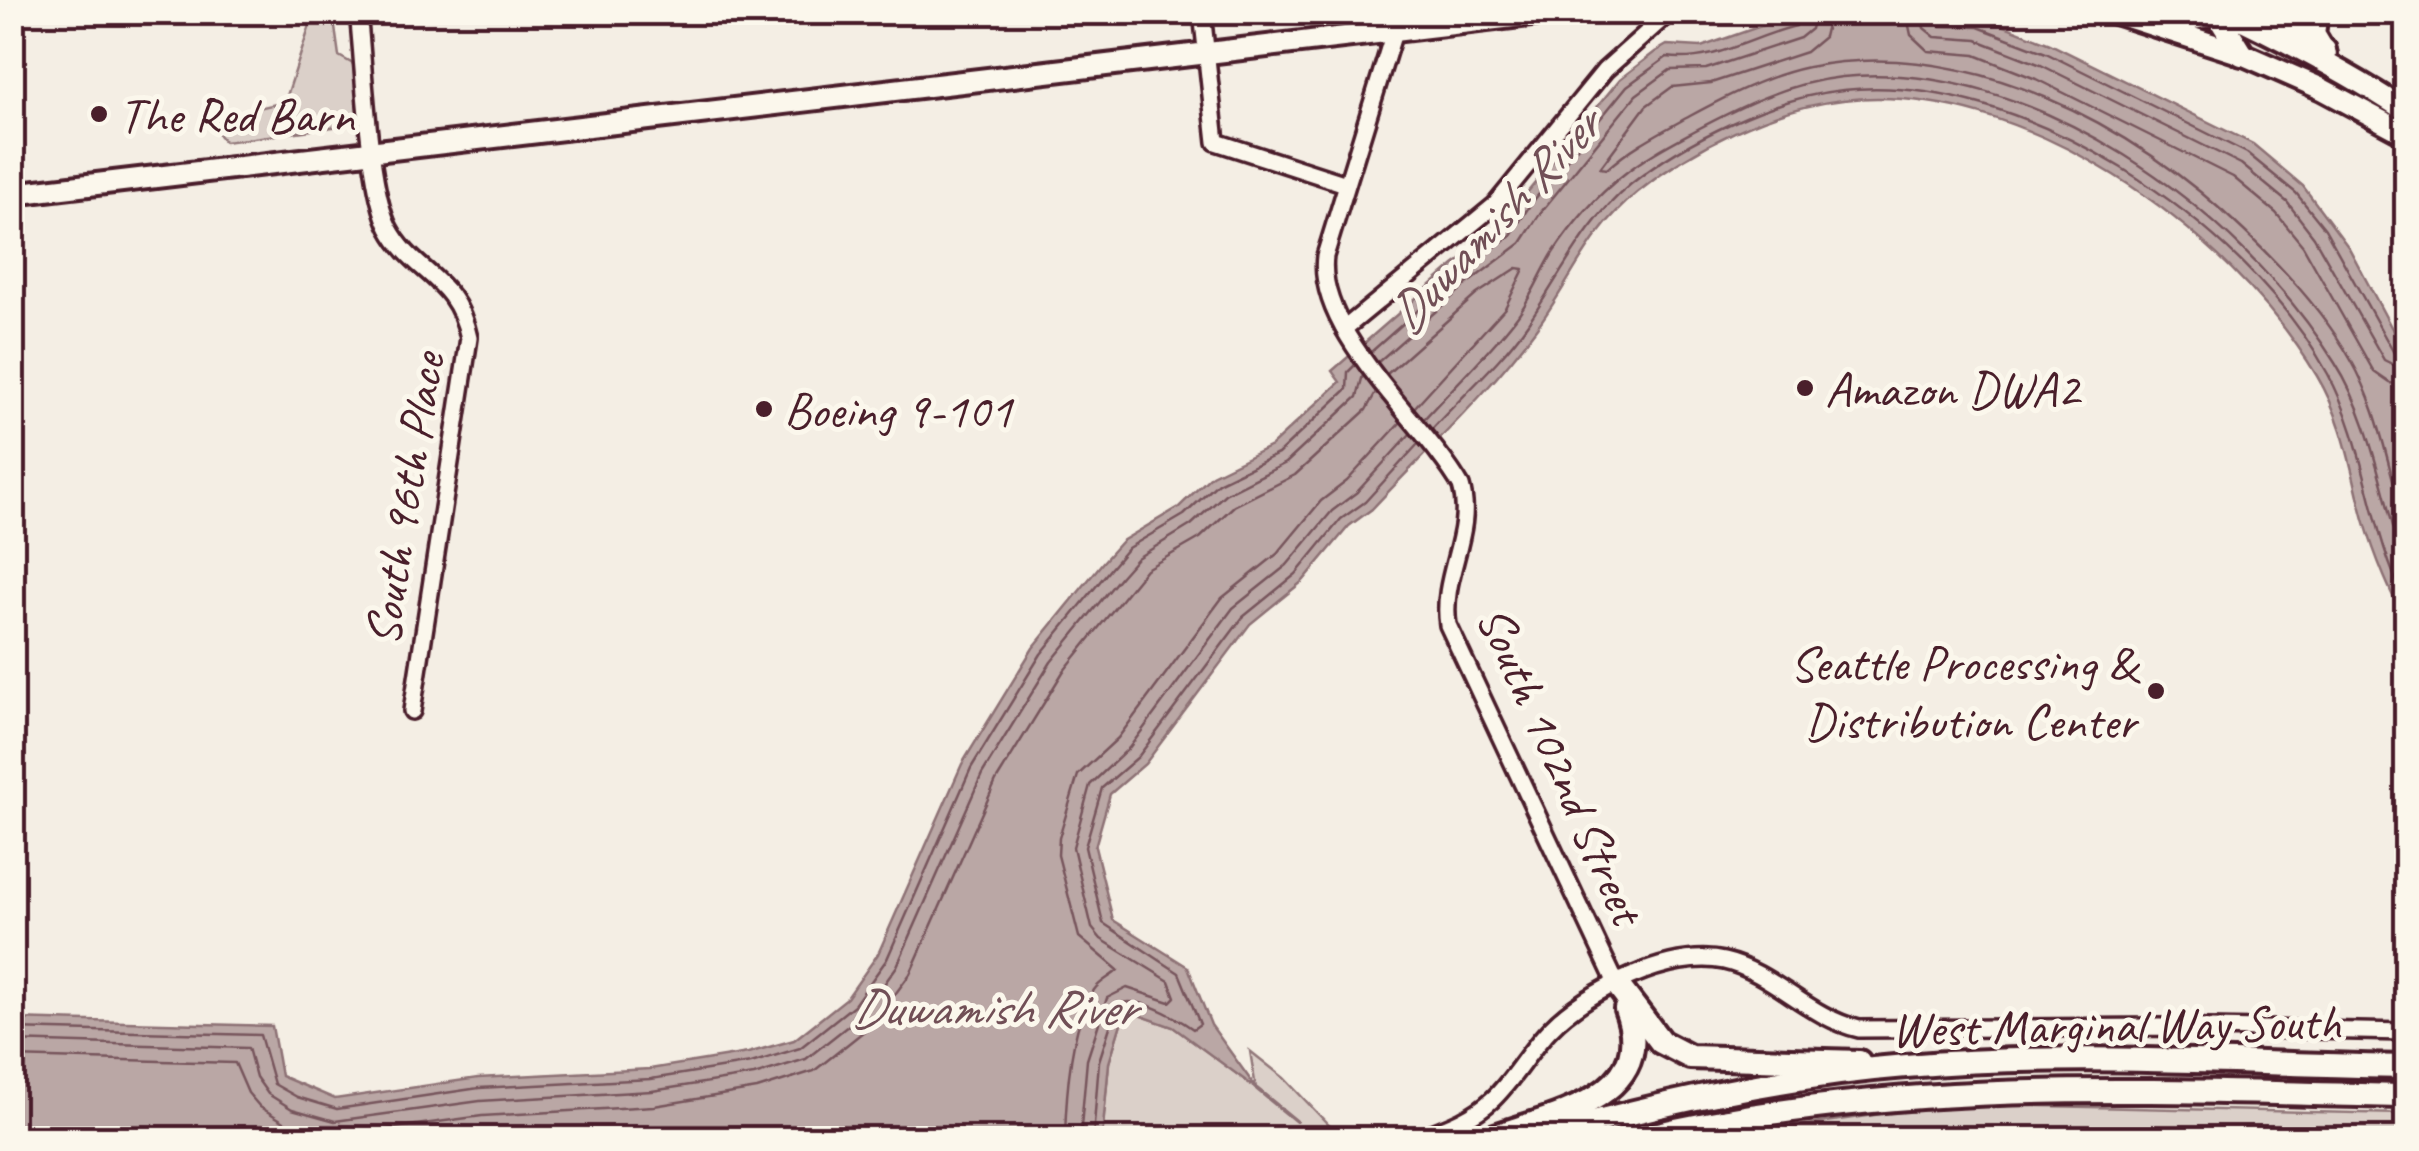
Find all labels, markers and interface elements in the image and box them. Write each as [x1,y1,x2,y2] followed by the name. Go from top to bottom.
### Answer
[119,84,355,147] place label: The Red Barn
[1373,88,1620,347] water label: Duwamish River
[88,103,110,125] marker: The Red Barn
[350,346,459,650] street label: South 96th Place
[1825,358,2082,421] place label: Amazon DWA2
[1794,377,1816,399] marker: Amazon DWA2
[784,379,1014,442] place label: Boeing 9-101
[753,398,775,420] marker: Boeing 9-101
[1463,596,1661,937] street label: South 102nd Street
[1790,632,2141,753] place label: Seattle Processing & Distribution Center
[2145,680,2167,702] marker: Seattle Processing & Distribution Center
[851,975,1143,1041] water label: Duwamish River
[1891,990,2343,1061] street label: West Marginal Way South

